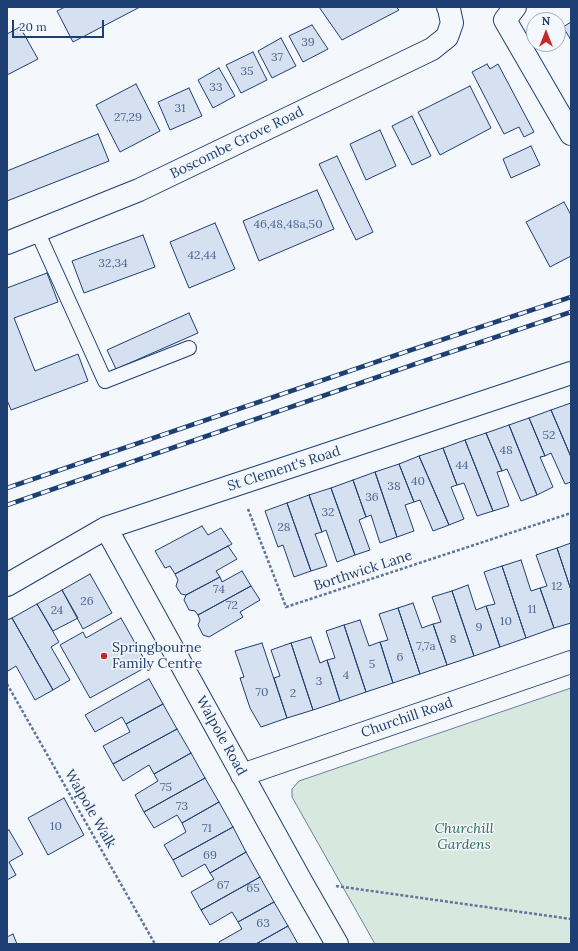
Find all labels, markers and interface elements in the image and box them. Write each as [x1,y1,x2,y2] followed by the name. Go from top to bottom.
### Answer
[14,12,106,38] scale bar
[526,12,566,52] north arrow
[542,14,550,28] text: N
[19,19,47,34] text: 20 m
[301,36,315,50] house number: 39
[271,51,283,65] house number: 37
[240,65,254,79] house number: 35
[209,81,223,95] house number: 33
[174,102,186,116] house number: 31
[168,103,306,183] street label: Boscombe Grove Road
[114,111,142,125] house number: 27,29
[253,218,323,232] house number: 46,48,48a,50
[188,249,216,263] house number: 42,44
[98,257,128,271] house number: 32,34
[543,429,555,443] house number: 52
[225,443,343,495] street label: St Clement's Road
[499,444,513,458] house number: 48
[455,459,469,473] house number: 44
[411,475,425,489] house number: 40
[387,480,401,494] house number: 38
[365,491,379,505] house number: 36
[321,506,335,520] house number: 32
[277,521,291,535] house number: 28
[312,547,414,595] street label: Borthwick Lane
[552,580,562,594] house number: 12
[213,583,225,597] house number: 74
[80,595,94,609] house number: 26
[226,599,238,613] house number: 72
[528,603,536,617] house number: 11
[51,604,63,618] house number: 24
[500,615,512,629] house number: 10
[476,621,482,635] house number: 9
[450,633,456,647] house number: 8
[112,640,202,672] place label: Springbourne Family Centre
[416,640,436,654] house number: 7,7a
[99,651,109,661] marker: Springbourne Family Centre
[397,651,403,665] house number: 6
[369,658,375,672] house number: 5
[343,669,349,683] house number: 4
[316,675,322,689] house number: 3
[256,686,268,700] house number: 70
[290,687,296,701] house number: 2
[192,693,250,779] street label: Walpole Road
[359,694,455,742] street label: Churchill Road
[61,767,119,851] street label: Walpole Walk
[160,781,172,795] house number: 75
[176,800,188,814] house number: 73
[50,820,62,834] house number: 10
[434,821,494,854] park label: Churchill Gardens
[202,822,212,836] house number: 71
[203,849,217,863] house number: 69
[217,879,229,893] house number: 67
[246,882,260,896] house number: 65
[256,917,270,931] house number: 63

